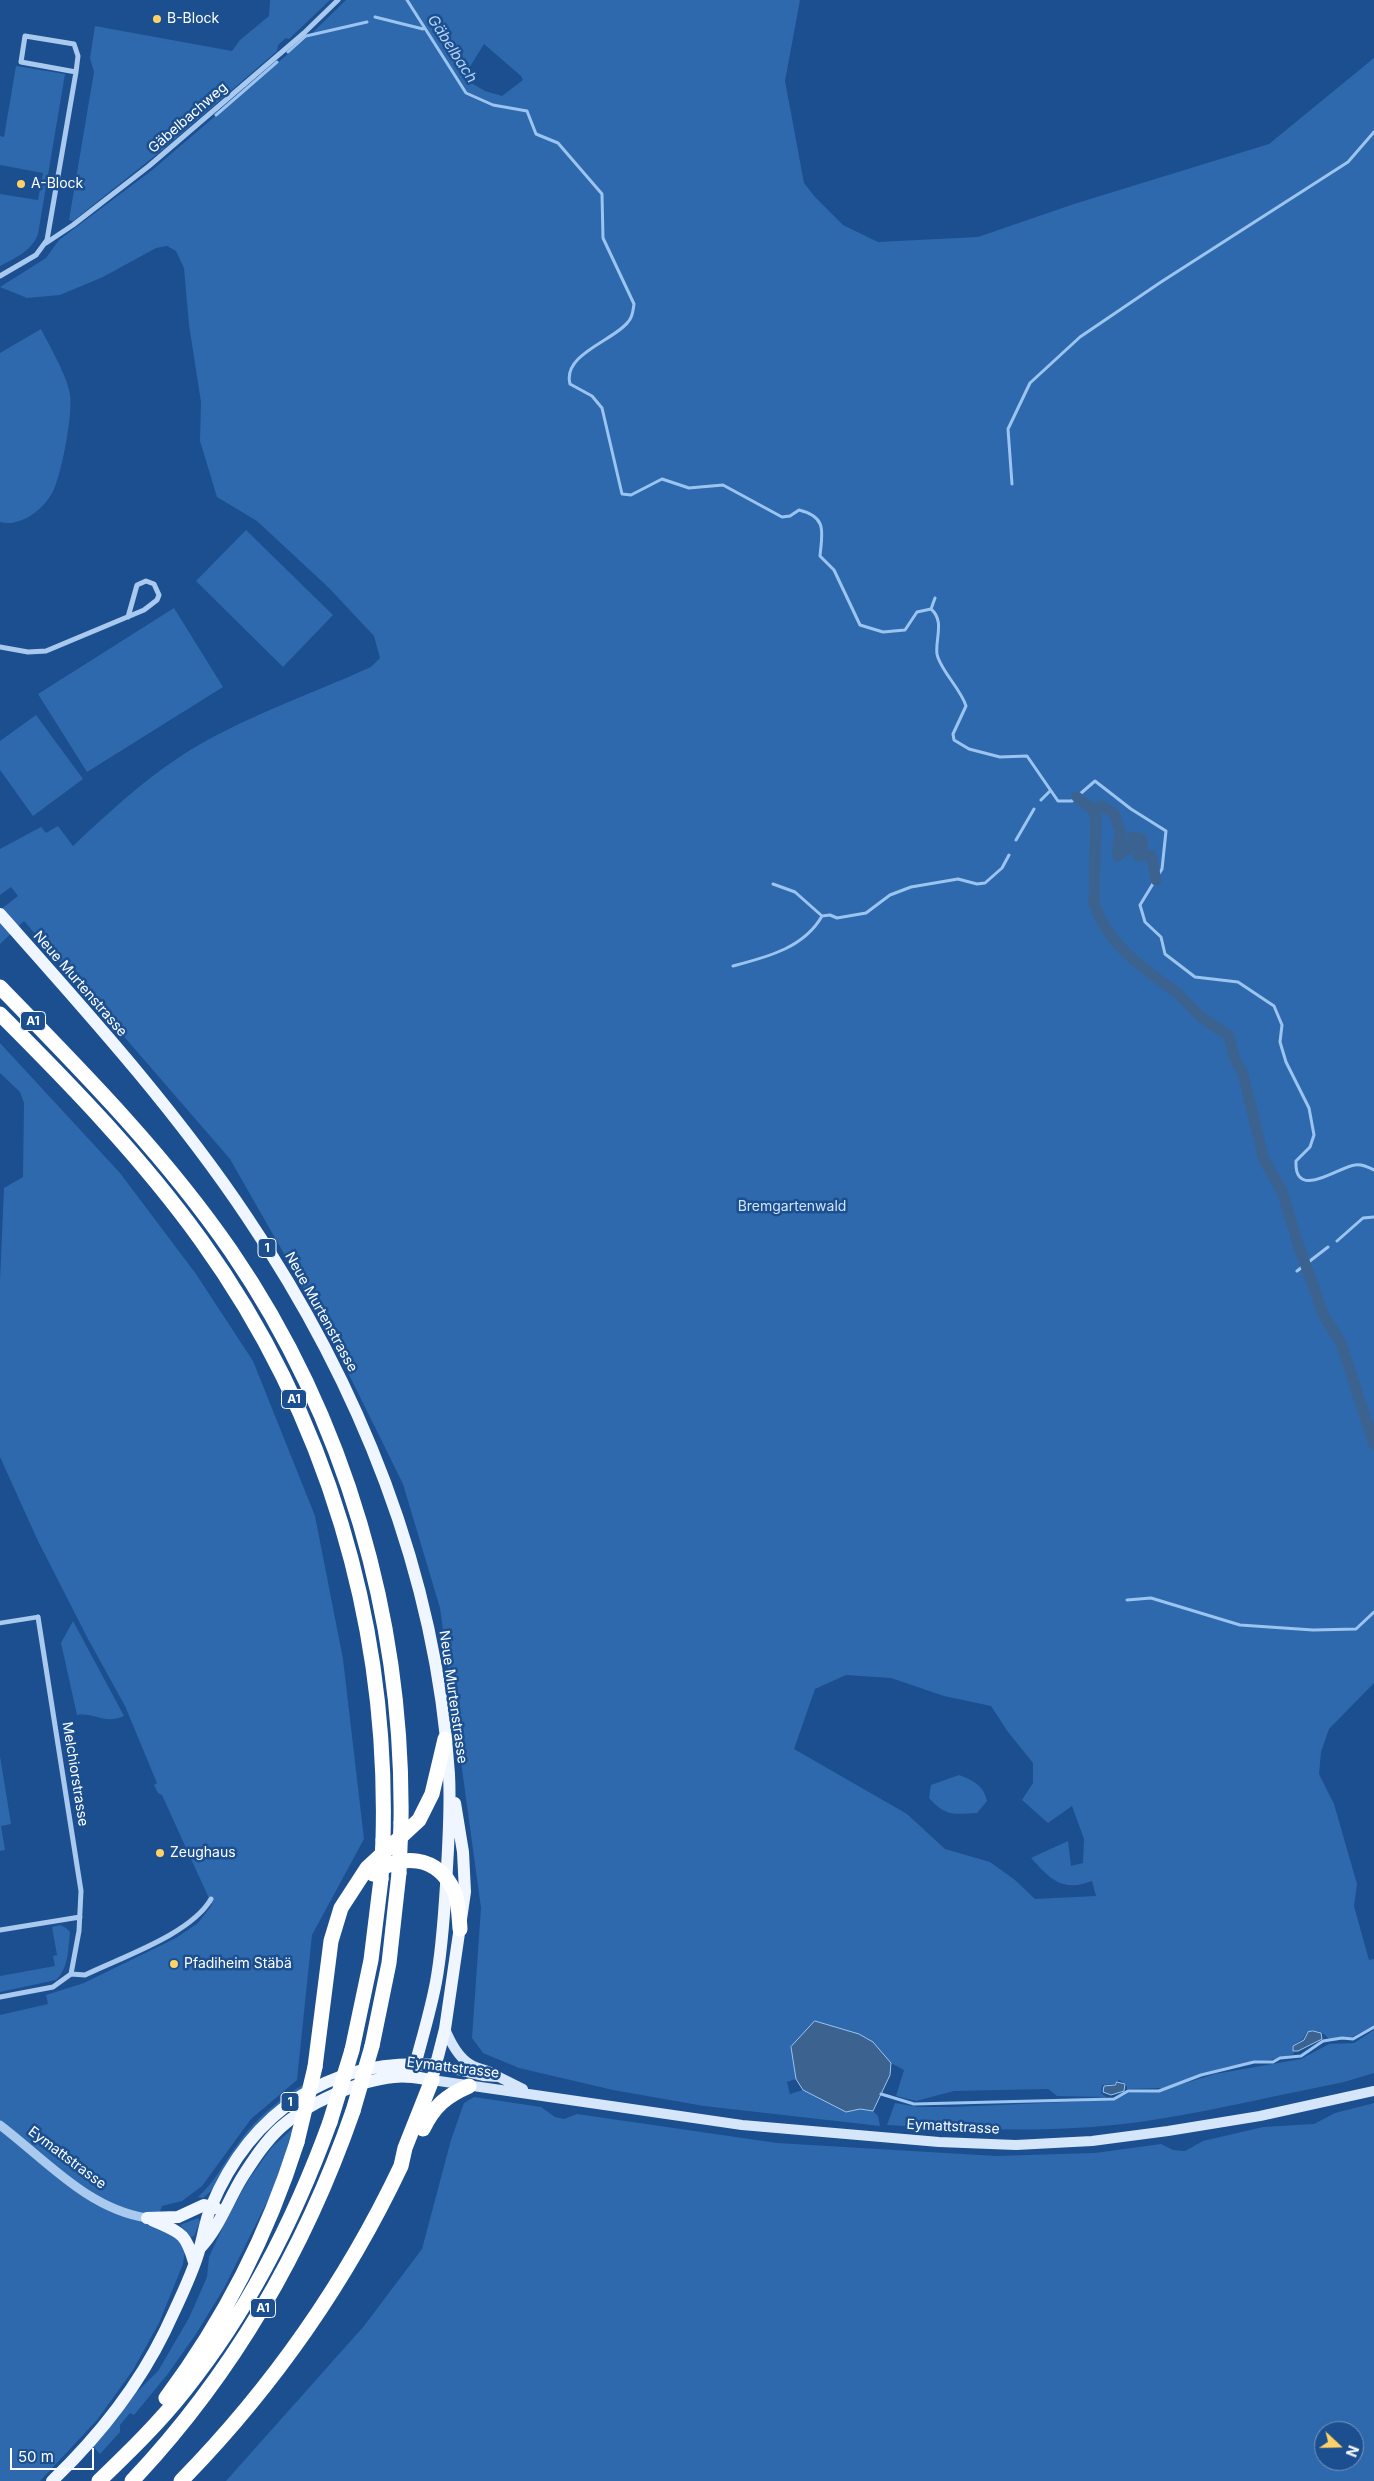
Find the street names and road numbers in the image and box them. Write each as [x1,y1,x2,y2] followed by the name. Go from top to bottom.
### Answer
[145,79,231,157] street label: Gäbelbachweg
[30,928,130,1040] street label: Neue Murtenstrasse
[20,1011,46,1030] road number: A1
[258,1238,276,1258] road number: 1
[281,1249,361,1375] street label: Neue Murtenstrasse
[282,1390,306,1408] road number: A1
[435,1629,471,1765] street label: Neue Murtenstrasse
[58,1721,92,1827] street label: Melchiorstrasse
[406,2054,500,2082] street label: Eymattstrasse
[281,2092,299,2112] road number: 1
[906,2116,1000,2138] street label: Eymattstrasse
[25,2123,109,2193] street label: Eymattstrasse
[250,2298,276,2318] road number: A1

